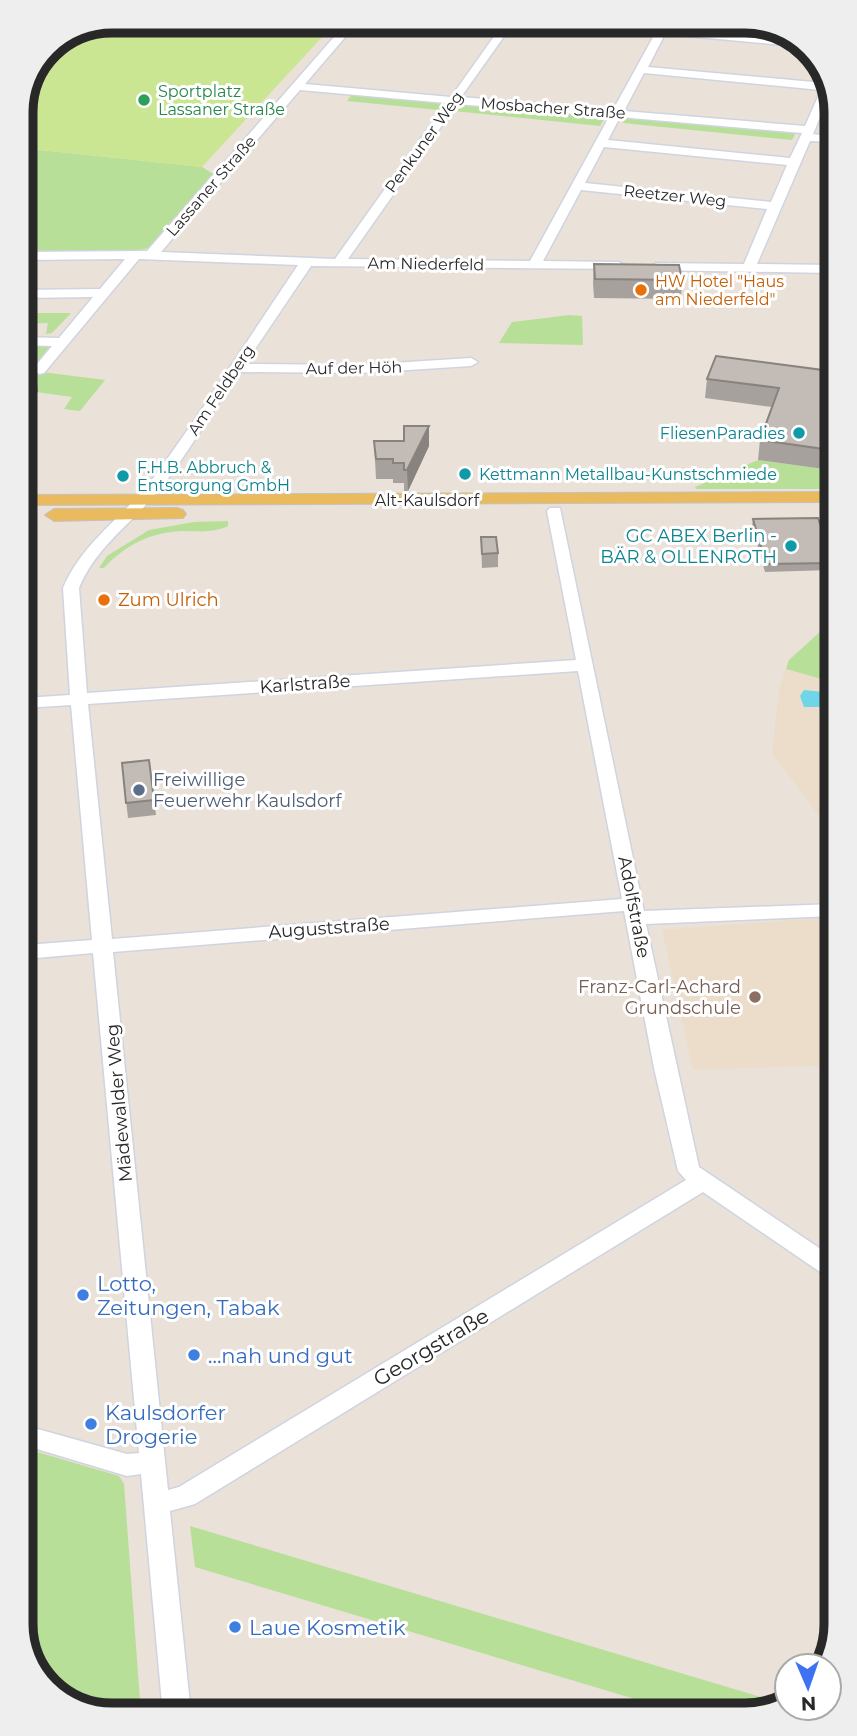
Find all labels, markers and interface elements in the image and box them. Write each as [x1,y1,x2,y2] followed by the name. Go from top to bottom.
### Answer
[158,82,285,119] place label: Sportplatz Lassaner Straße
[381,88,467,196] street label: Penkuner Weg
[136,92,152,108] marker: Sportplatz Lassaner Straße
[480,93,626,123] street label: Mosbacher Straße
[162,132,260,240] street label: Lassaner Straße
[623,181,727,211] street label: Reetzer Weg
[368,253,484,275] street label: Am Niederfeld
[655,272,784,309] place label: HW Hotel "Haus am Niederfeld"
[633,282,649,298] marker: HW Hotel "Haus am Niederfeld"
[184,341,258,439] street label: Am Feldberg
[306,358,402,378] street label: Auf der Höh
[660,424,785,443] place label: FliesenParadies
[791,425,807,441] marker: FliesenParadies
[137,458,290,495] place label: F.H.B. Abbruch & Entsorgung GmbH
[479,465,777,484] place label: Kettmann Metallbau-Kunstschmiede
[457,466,473,482] marker: Kettmann Metallbau-Kunstschmiede
[115,468,131,484] marker: F.H.B. Abbruch & Entsorgung GmbH
[375,491,480,510] street label: Alt-Kaulsdorf
[600,525,777,568] place label: GC ABEX Berlin - BÄR & OLLENROTH
[783,538,799,554] marker: GC ABEX Berlin - BÄR & OLLENROTH
[118,589,219,611] place label: Zum Ulrich
[96,592,112,608] marker: Zum Ulrich
[259,670,351,698] street label: Karlstraße
[153,769,343,812] place label: Freiwillige Feuerwehr Kaulsdorf
[131,782,147,798] marker: Freiwillige Feuerwehr Kaulsdorf
[613,854,655,960] street label: Adolfstraße
[268,913,390,943] street label: Auguststraße
[578,976,741,1019] place label: Franz-Carl-Achard Grundschule
[747,989,763,1005] marker: Franz-Carl-Achard Grundschule
[101,1023,137,1183] street label: Mädewalder Weg
[97,1271,280,1320] place label: Lotto, Zeitungen, Tabak
[75,1287,91,1303] marker: Lotto, Zeitungen, Tabak
[369,1303,493,1391] street label: Georgstraße
[208,1343,353,1368] place label: ...nah und gut
[186,1347,202,1363] marker: ...nah und gut
[105,1400,226,1449] place label: Kaulsdorfer Drogerie
[83,1416,99,1432] marker: Kaulsdorfer Drogerie
[249,1615,406,1640] place label: Laue Kosmetik
[227,1619,243,1635] marker: Laue Kosmetik
[773,1652,843,1722] north arrow
[800,1692,817,1715] text: N

